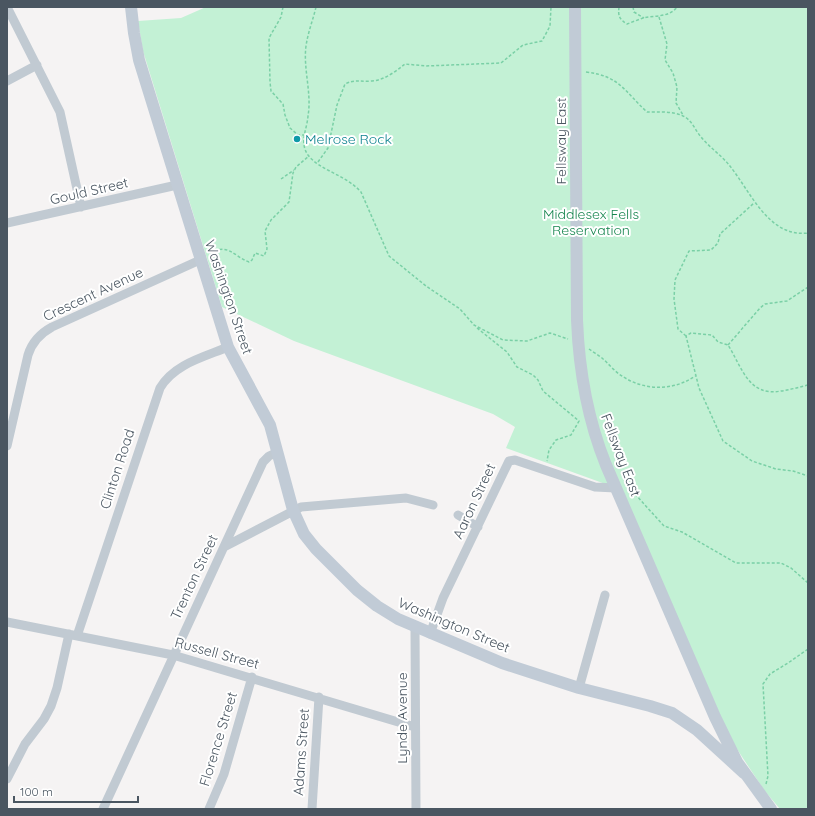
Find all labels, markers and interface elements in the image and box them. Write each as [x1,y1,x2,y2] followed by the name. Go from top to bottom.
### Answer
[552,97,570,185] street label: Fellsway East
[305,130,392,148] place label: Melrose Rock
[292,134,302,144] marker: Melrose Rock
[48,173,130,209] street label: Gould Street
[543,205,639,239] park label: Middlesex Fells Reservation
[201,238,257,357] street label: Washington Street
[40,263,146,325] street label: Crescent Avenue
[597,411,645,499] street label: Fellsway East
[96,427,138,511] street label: Clinton Road
[449,460,499,542] street label: Aaron Street
[166,531,222,623] street label: Trenton Street
[395,593,513,657] street label: Washington Street
[173,633,261,673] street label: Russell Street
[393,672,411,764] street label: Lynde Avenue
[195,689,241,788] street label: Florence Street
[289,708,313,796] street label: Adams Street
[14,778,138,804] scale bar
[20,784,53,799] text: 100 m

